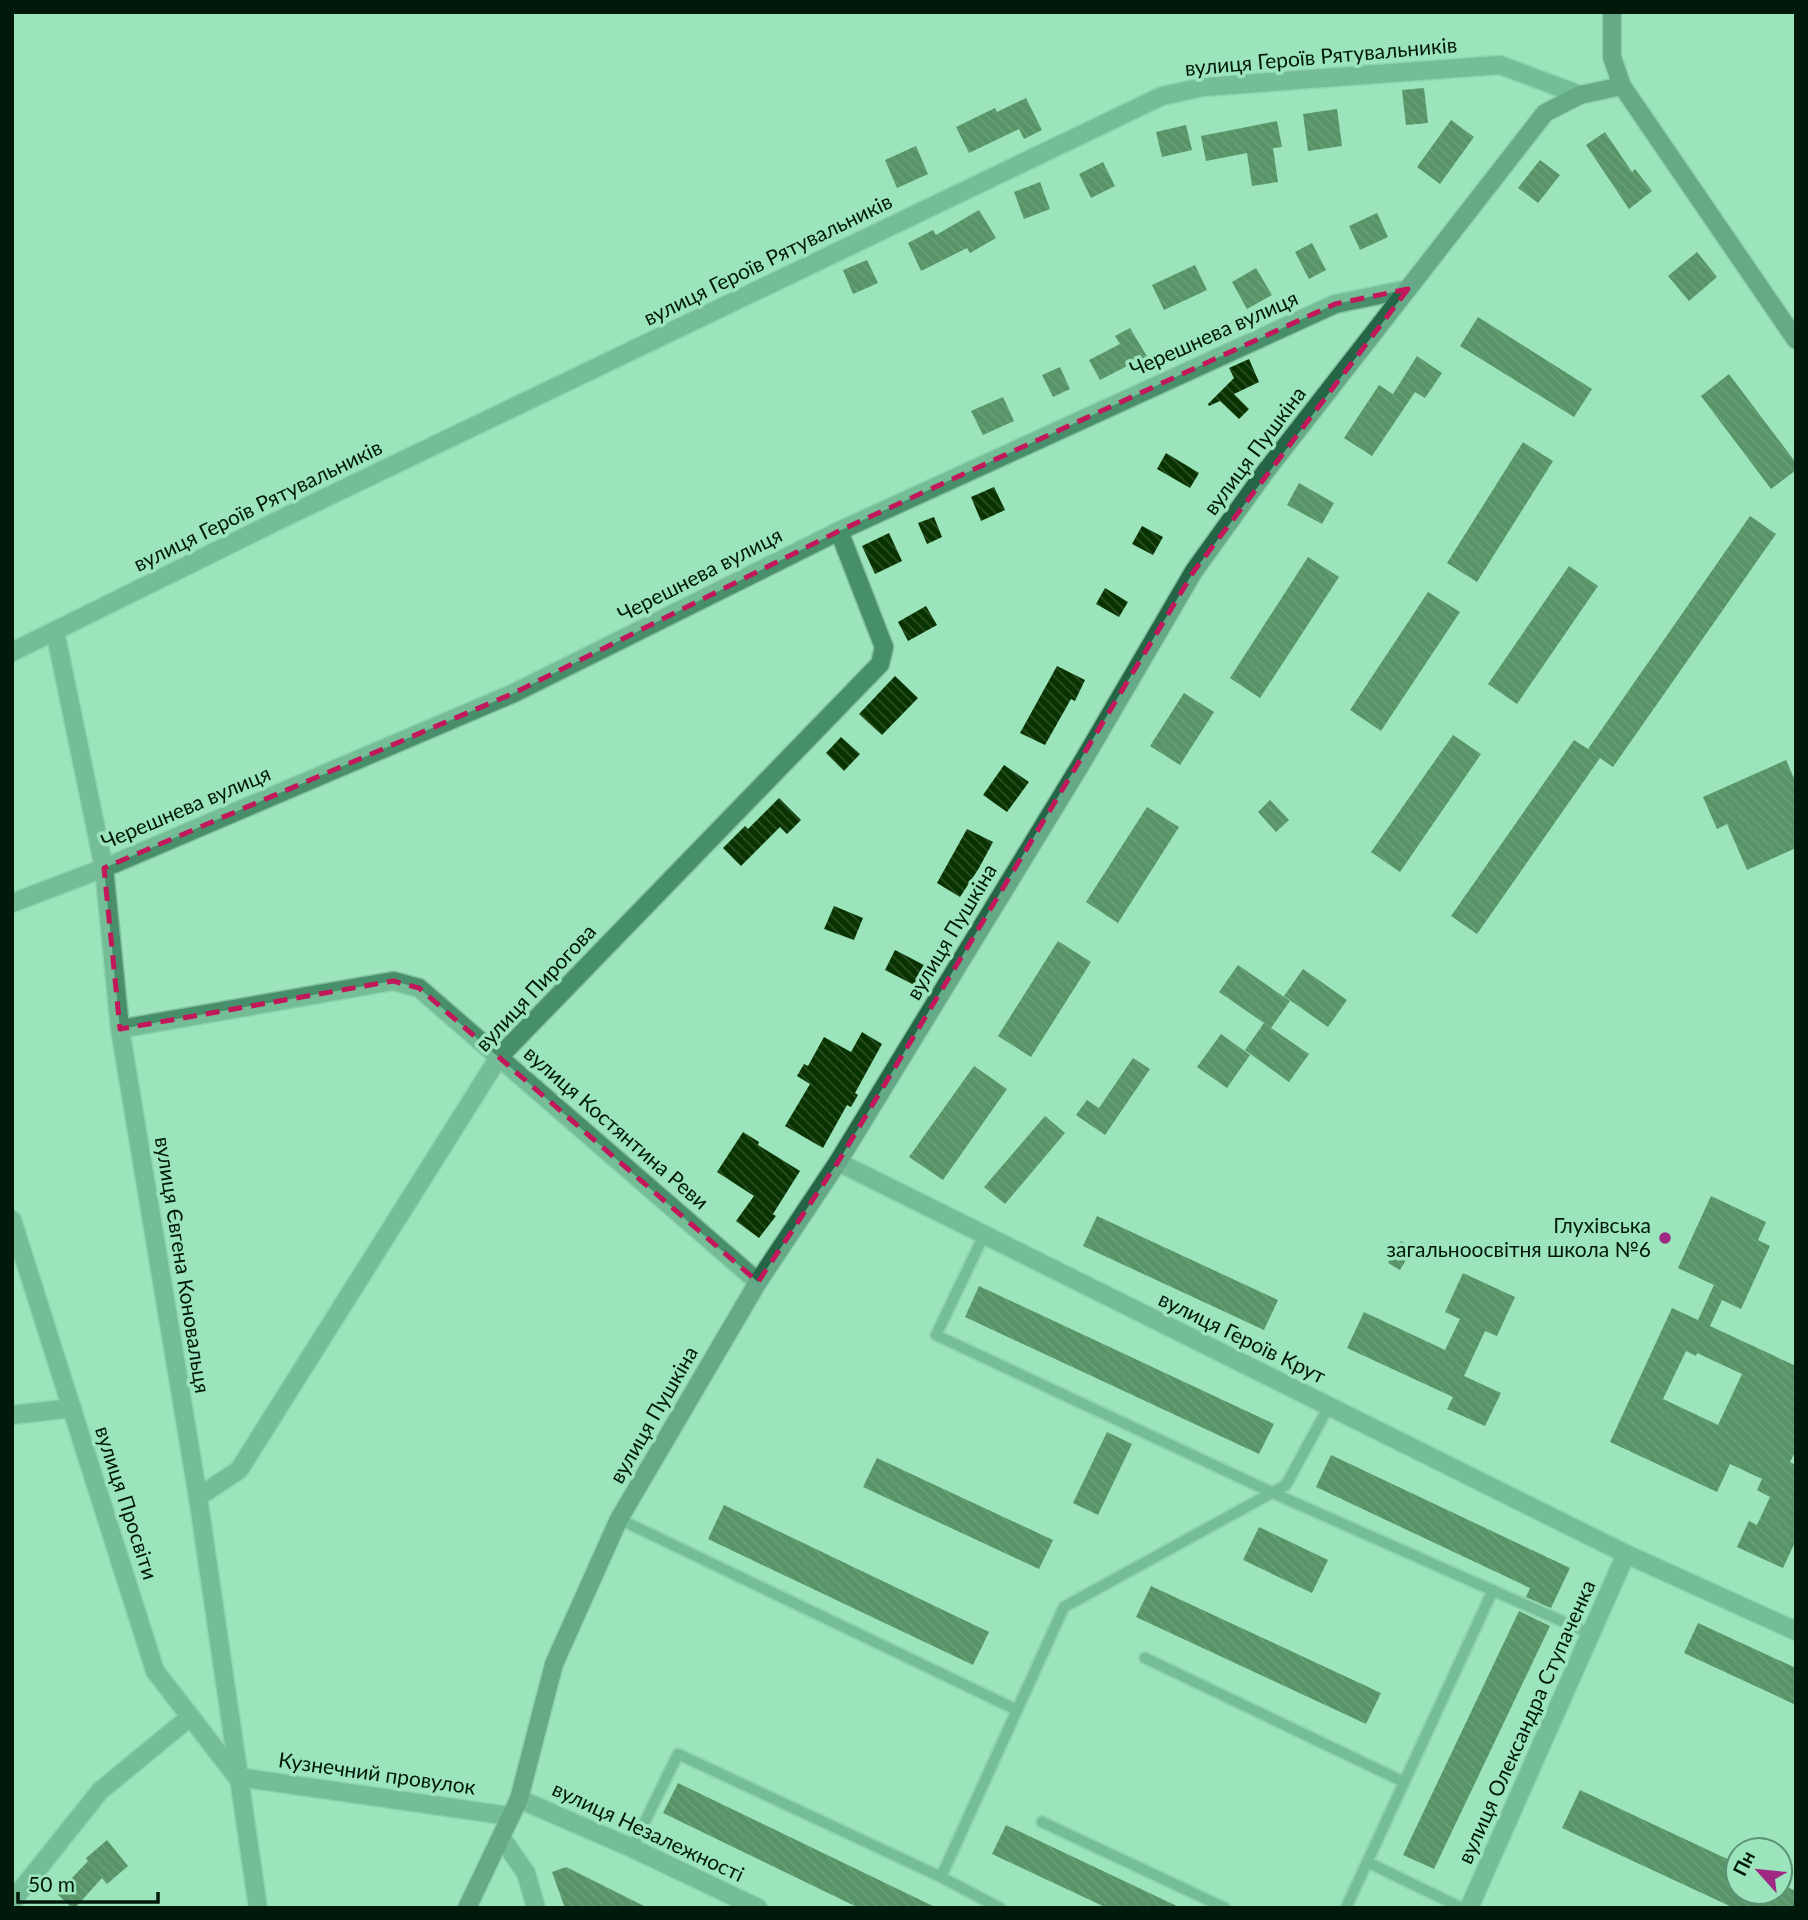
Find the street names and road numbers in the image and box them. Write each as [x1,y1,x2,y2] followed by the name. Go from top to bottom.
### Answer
[1184,31,1458,80] street label: вулиця Героїв Рятувальників
[639,188,896,330] street label: вулиця Героїв Рятувальників
[1125,284,1301,381] street label: Черешнева вулиця
[1197,381,1310,519] street label: вулиця Пушкіна
[129,434,386,576] street label: вулиця Героїв Рятувальників
[613,521,786,626] street label: Черешнева вулиця
[97,760,274,854] street label: Черешнева вулиця
[900,859,1001,1004] street label: вулиця Пушкіна
[470,918,600,1056] street label: вулиця Пирогова
[520,1040,714,1214] street label: вулиця Костянтина Реви
[151,1135,216,1395] street label: вулиця Євгена Коновальця
[1155,1285,1331,1388] street label: вулиця Героїв Крут
[603,1341,702,1487] street label: вулиця Пушкіна
[91,1423,164,1582] street label: вулиця Просвіти
[1452,1576,1600,1867] street label: вулиця Олександра Ступаченка
[277,1746,478,1799] street label: Кузнечний провулок
[549,1775,748,1886] street label: вулиця Незалежності

